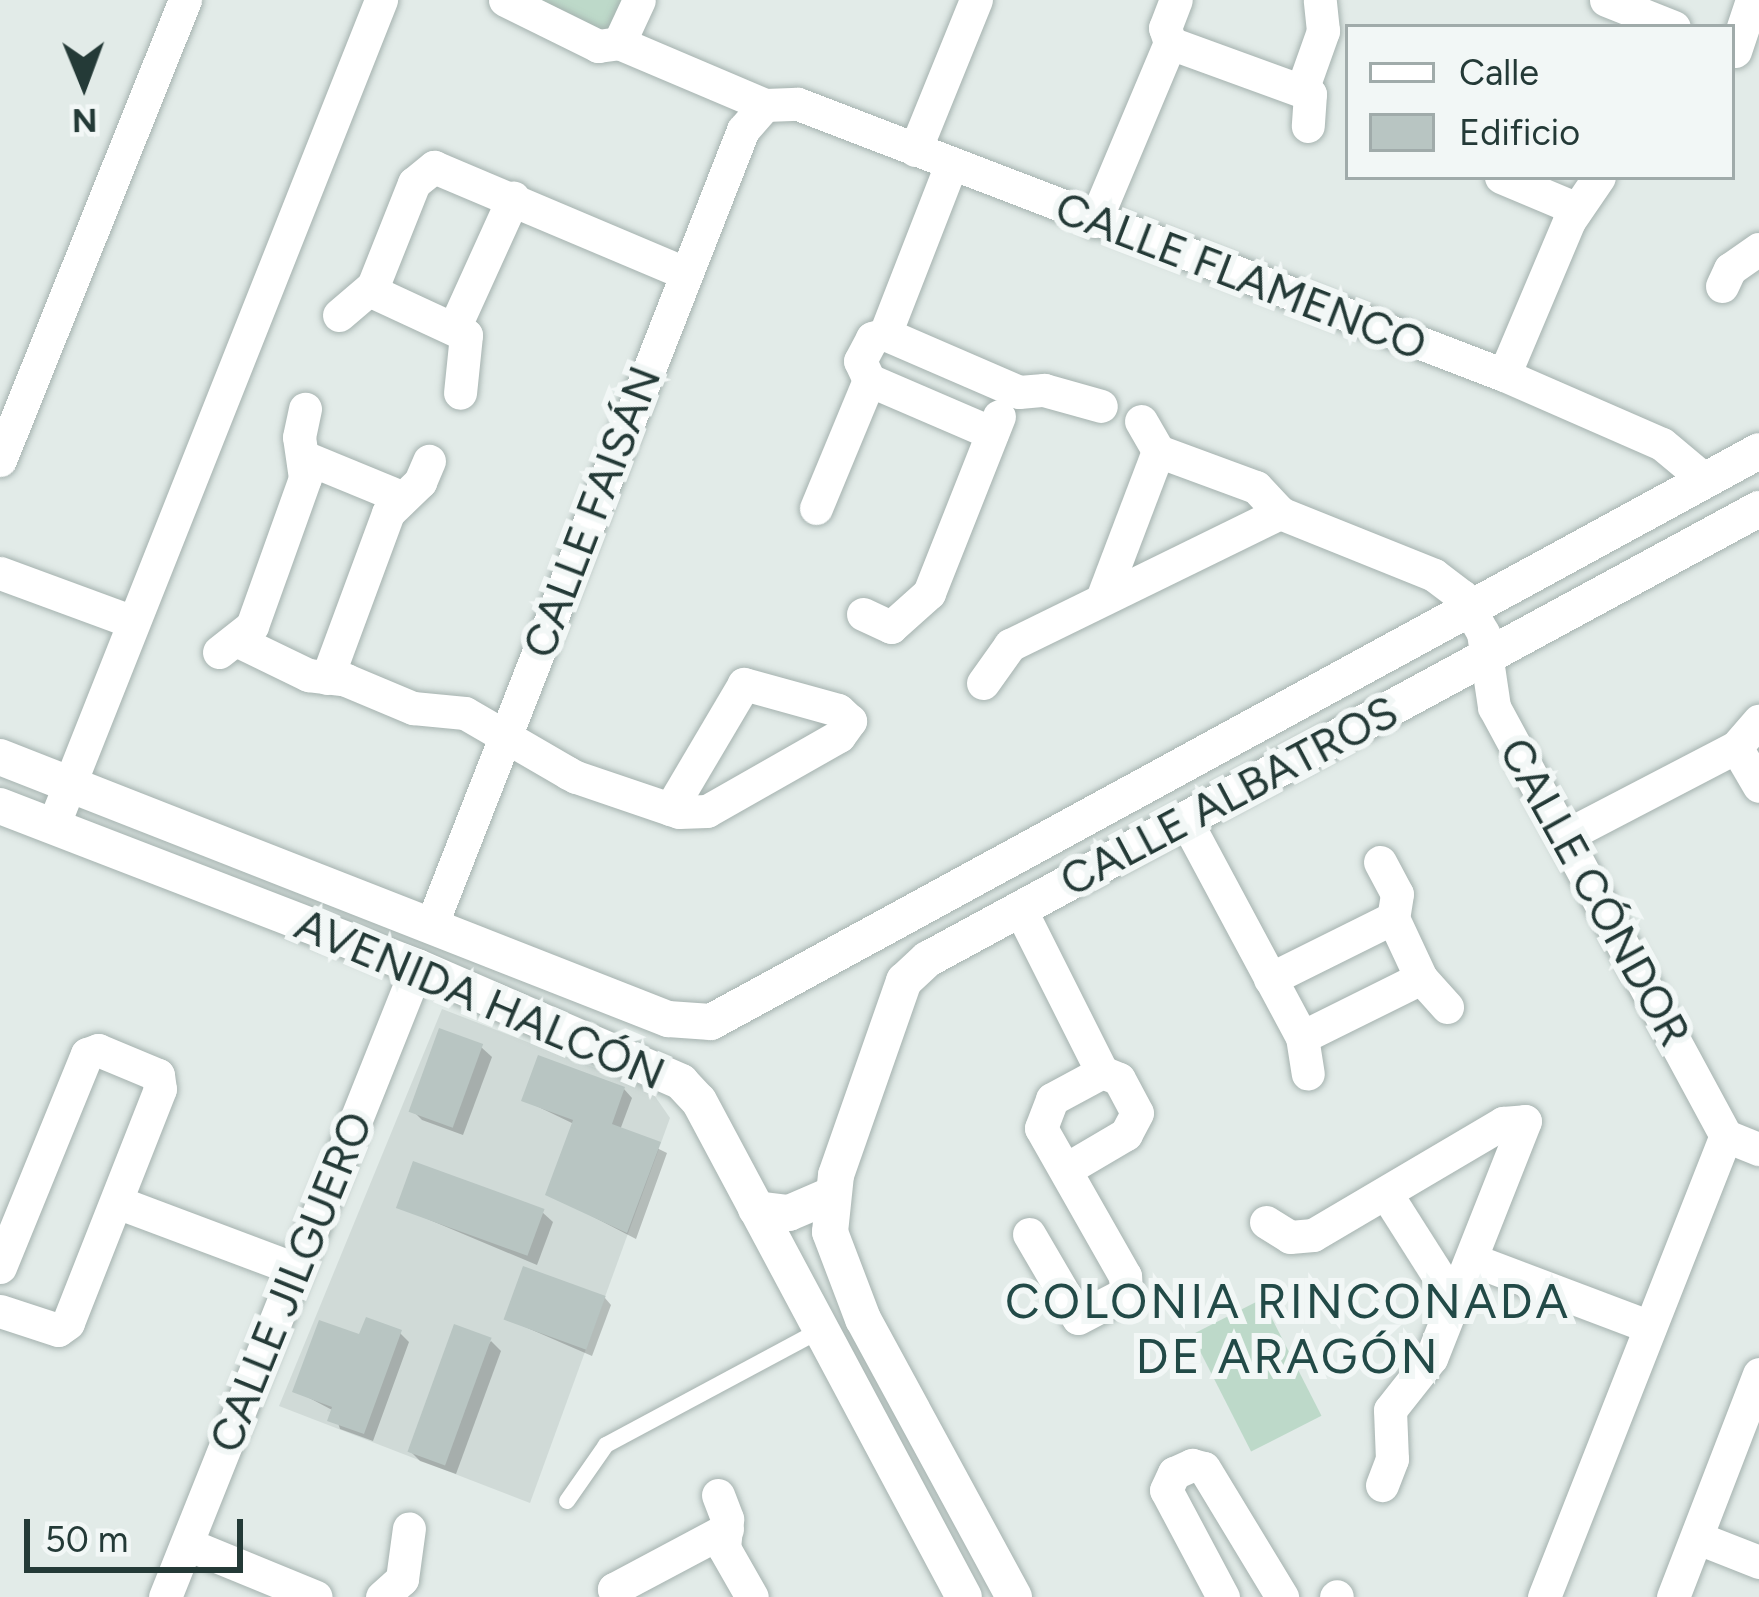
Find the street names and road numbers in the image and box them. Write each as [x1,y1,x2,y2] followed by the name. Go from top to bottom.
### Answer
[1048,180,1434,372] street label: CALLE FLAMENCO
[512,359,672,665] street label: CALLE FAISÁN
[1051,684,1407,908] street label: CALLE ALBATROS
[1488,729,1702,1055] street label: CALLE CÓNDOR
[287,897,673,1101] street label: AVENIDA HALCÓN
[198,1104,384,1460] street label: CALLE JILGUERO

